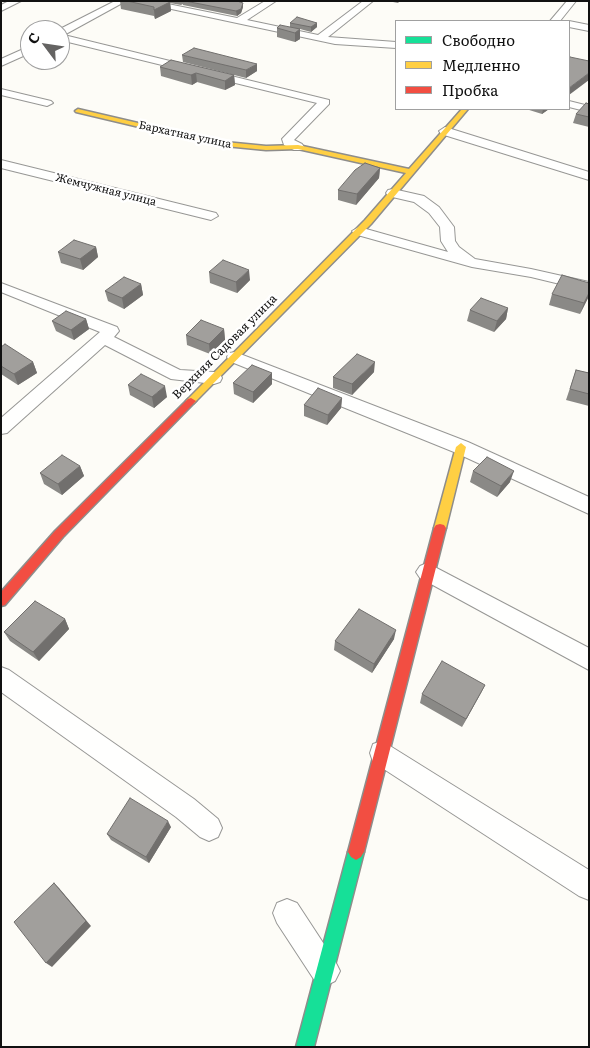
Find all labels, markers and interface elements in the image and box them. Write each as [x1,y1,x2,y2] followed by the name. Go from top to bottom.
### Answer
[20,20,70,70] north arrow
[395,20,570,110] legend
[22,28,44,47] text: С
[442,28,515,51] text: Свободно
[442,53,520,76] text: Медленно
[442,78,498,101] text: Пробка
[137,119,233,151] street label: Бархатная улица
[54,171,158,209] street label: Жемчужная улица
[170,292,280,402] street label: Верхняя Садовая улица

